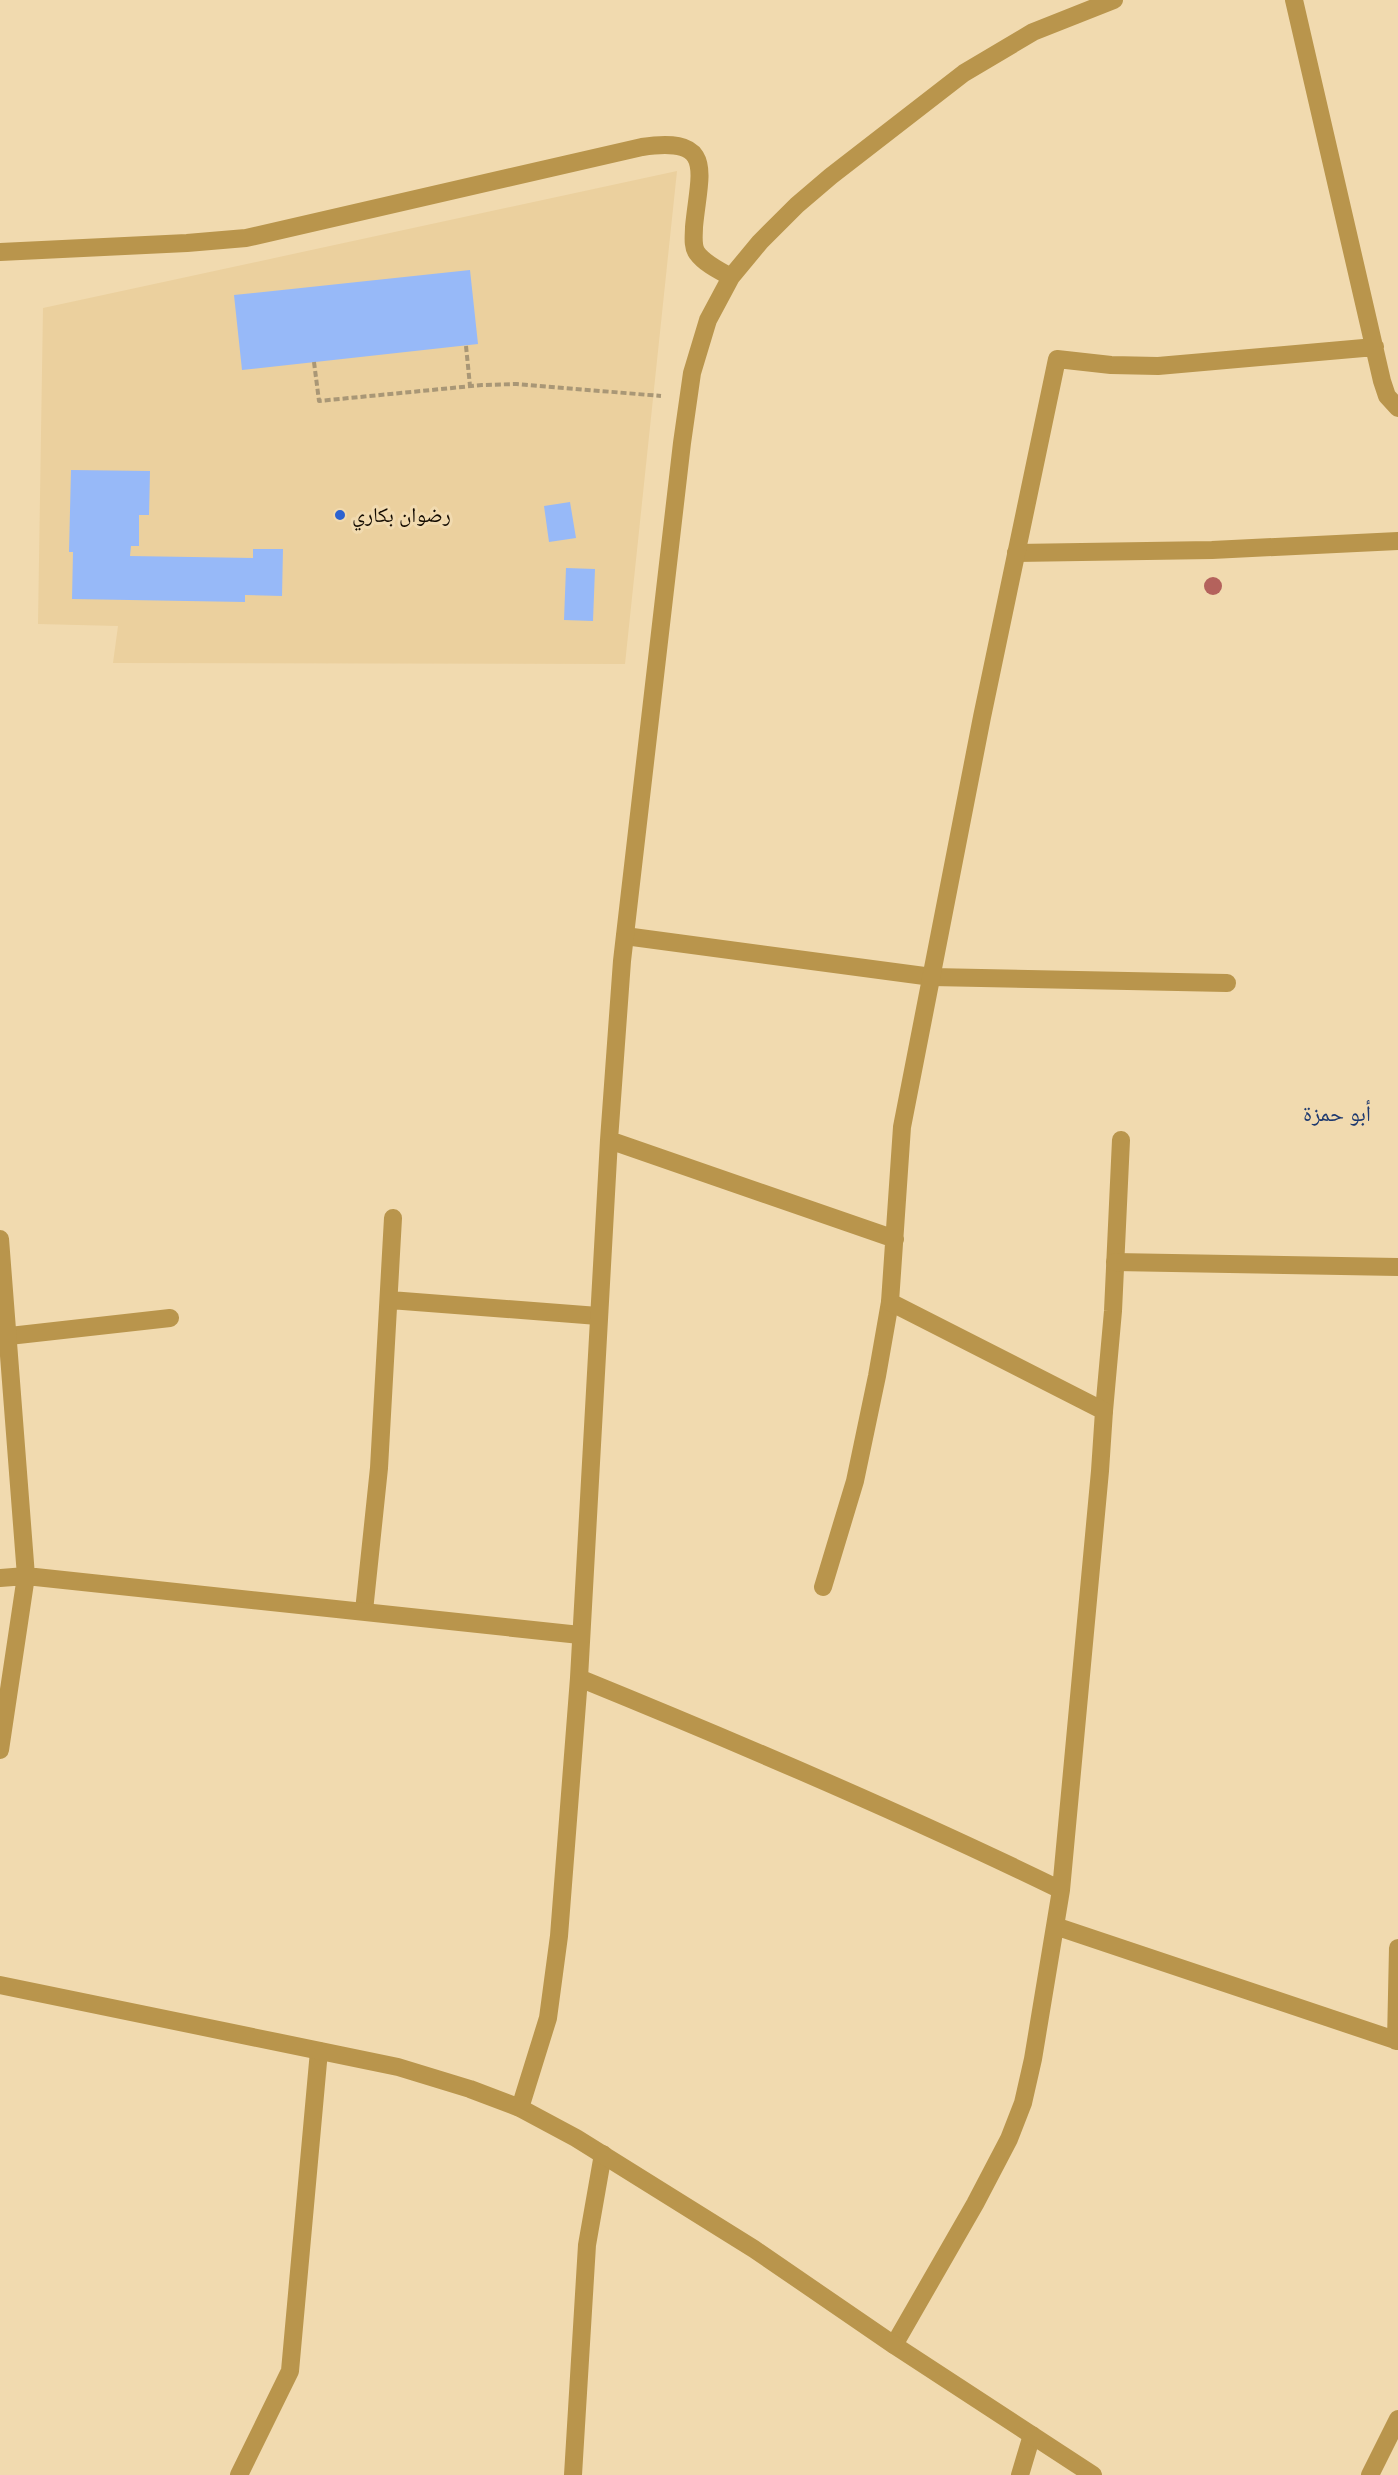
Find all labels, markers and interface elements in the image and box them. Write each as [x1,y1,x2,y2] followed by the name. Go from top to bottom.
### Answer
[352,500,451,532] place label: رضوان بكاري
[333,508,347,522] marker: رضوان بكاري
[1303,1098,1371,1131] district label: أبو حمزة

